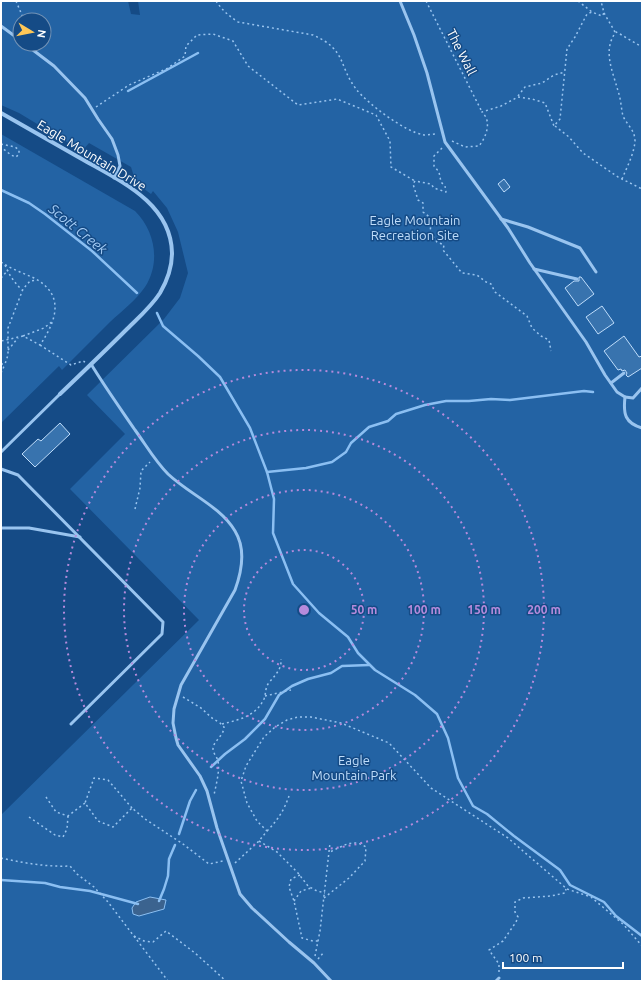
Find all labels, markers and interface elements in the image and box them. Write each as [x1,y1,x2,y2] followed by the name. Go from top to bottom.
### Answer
[12,12,52,52] north arrow
[444,27,480,78] street label: The Wall
[35,29,48,39] text: N
[35,117,149,193] street label: Eagle Mountain Drive
[45,200,111,258] water label: Scott Creek
[369,213,461,242] park label: Eagle Mountain Recreation Site
[297,603,311,617] centre of rings
[351,603,377,616] text: 50 m
[407,603,441,616] text: 100 m
[467,603,501,616] text: 150 m
[527,603,561,616] text: 200 m
[312,753,397,782] park label: Eagle Mountain Park
[503,944,623,970] scale bar
[509,951,542,964] text: 100 m

